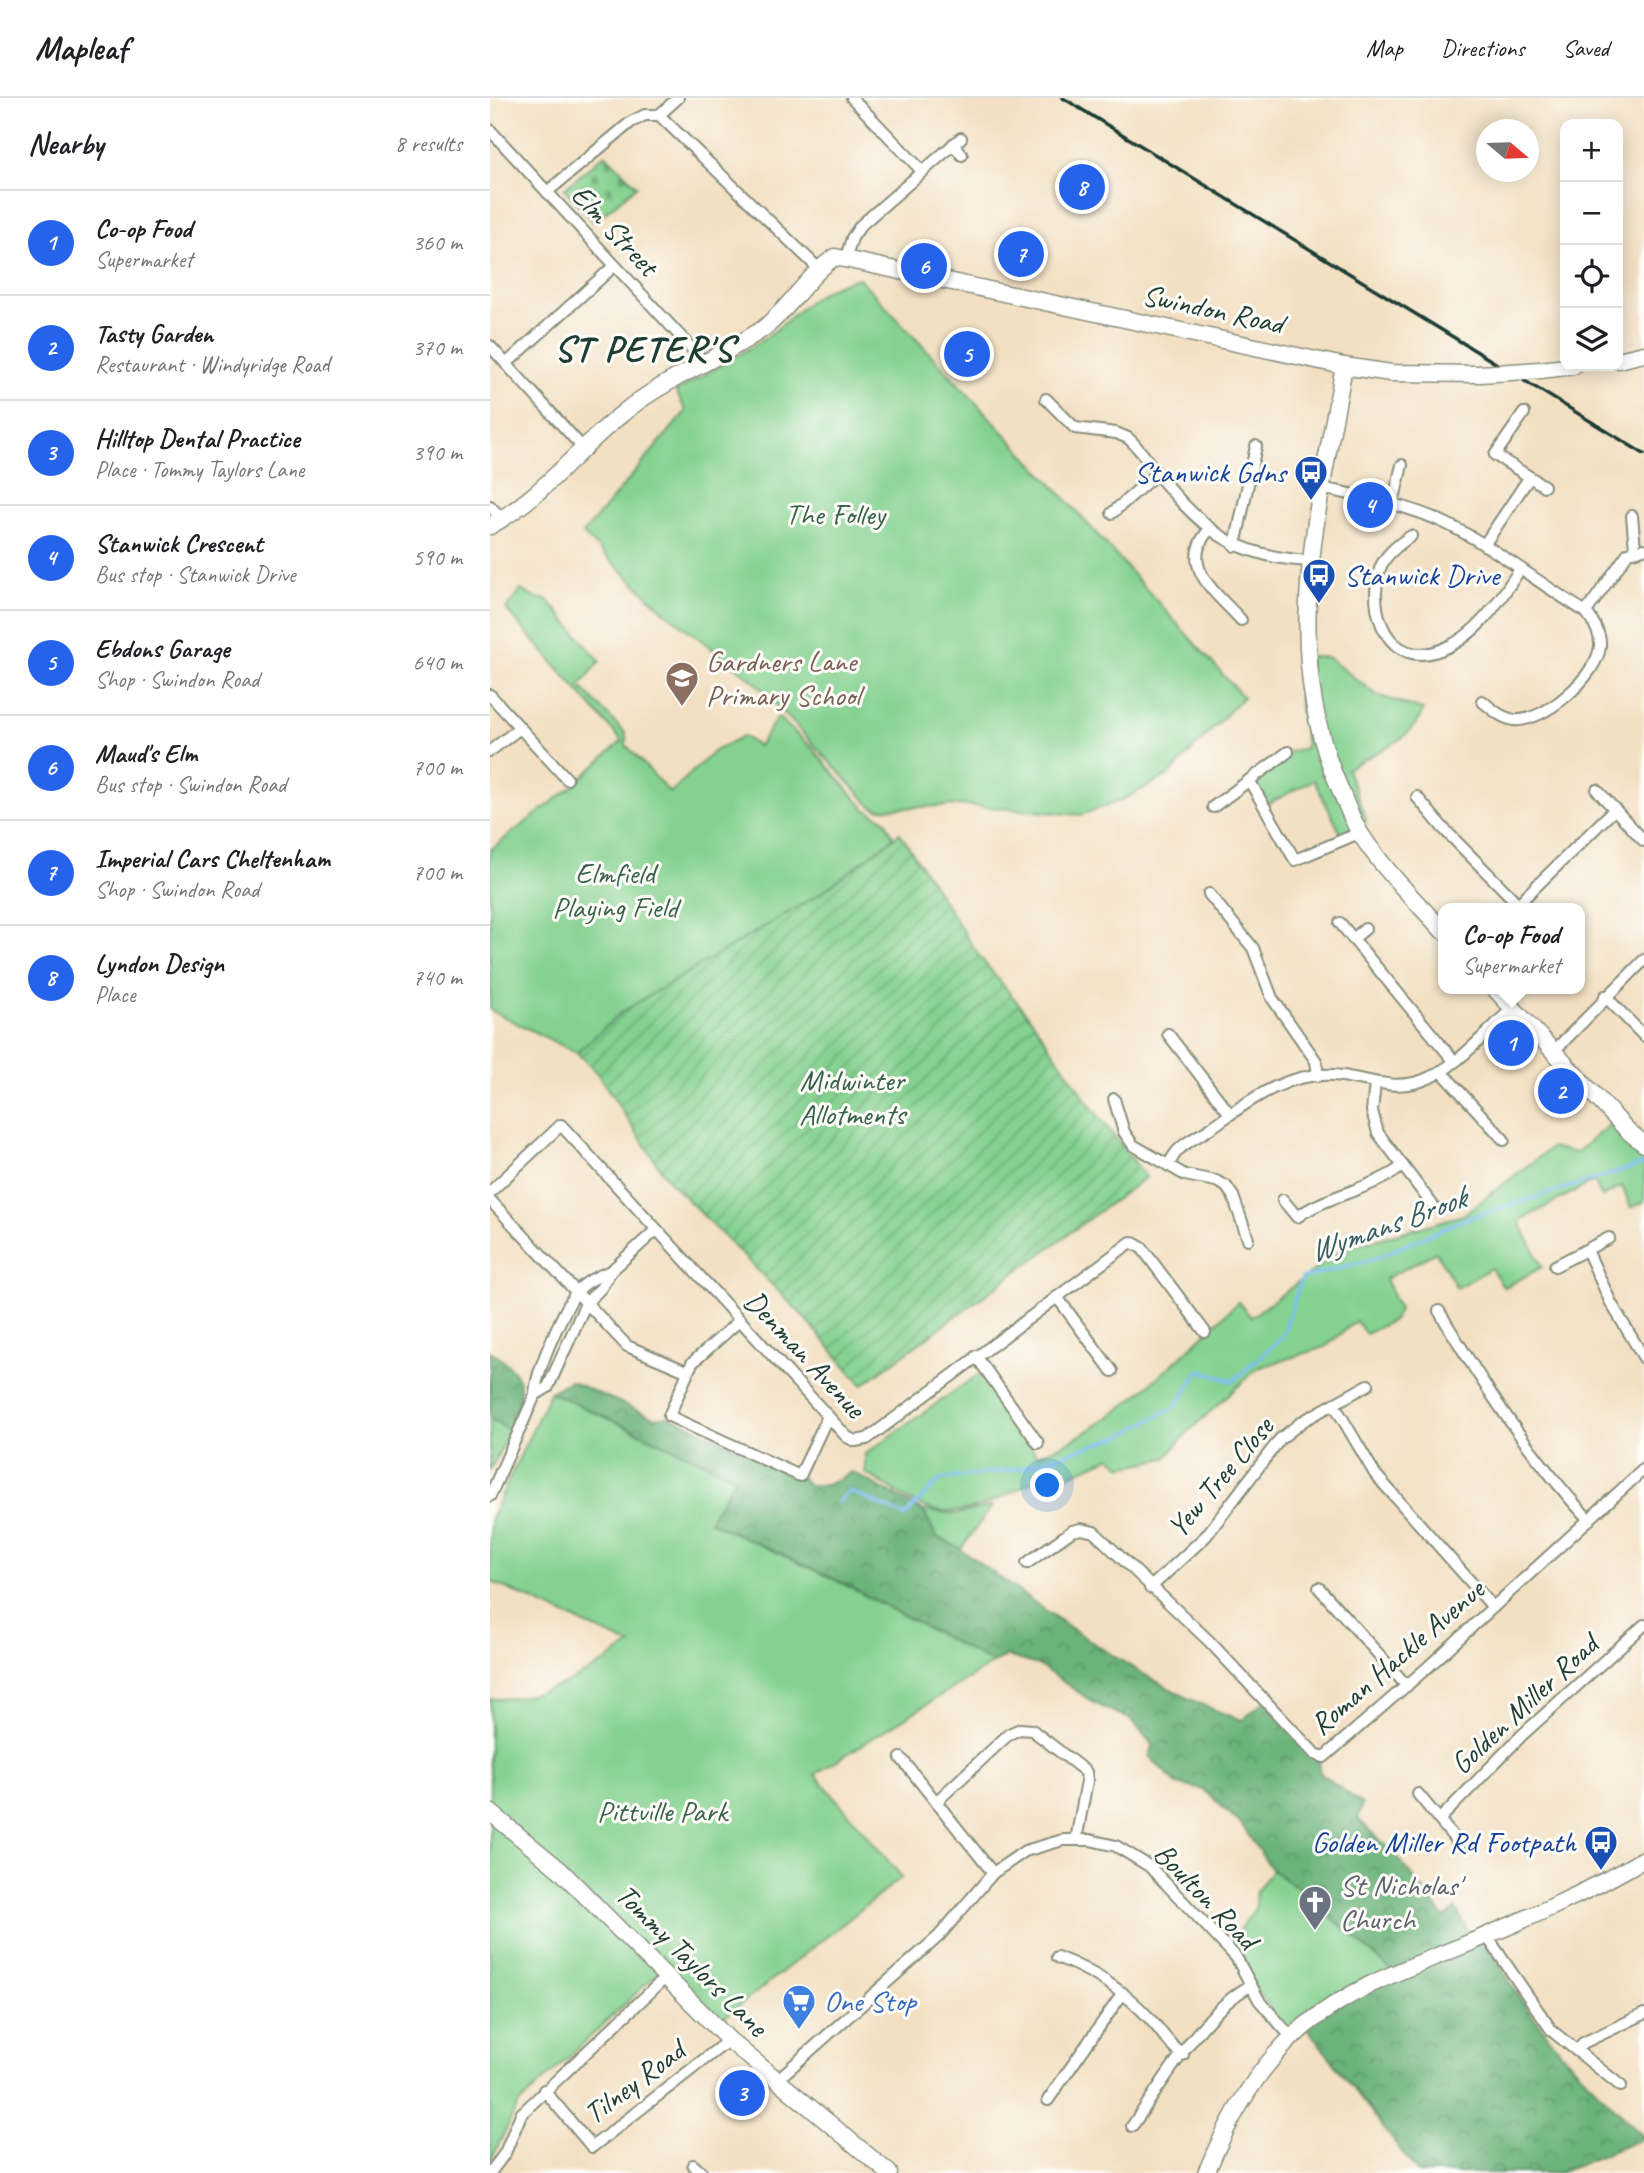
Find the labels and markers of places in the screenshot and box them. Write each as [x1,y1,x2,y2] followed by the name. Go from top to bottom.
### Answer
[1059,161,1105,213] pin: 8
[998,228,1044,280] pin: 7
[901,240,947,292] pin: 6
[944,328,990,380] pin: 5
[1134,453,1289,491] place label: Stanwick Gdns
[1292,453,1330,502] bus stop icon: Stanwick Gdns
[1347,479,1393,531] pin: 4
[1300,556,1338,605] bus stop icon: Stanwick Drive
[1344,556,1501,594] place label: Stanwick Drive
[706,642,865,714] place label: Gardners Lane Primary School
[663,659,701,708] school or university icon: Gardners Lane Primary School
[1488,1017,1534,1069] pin: 1
[1538,1065,1584,1117] pin: 2
[1312,1823,1577,1861] place label: Golden Miller Rd Footpath
[1582,1823,1620,1872] bus stop icon: Golden Miller Rd Footpath
[1340,1866,1466,1938] place label: St Nicholas' Church
[1296,1883,1334,1932] church icon: St Nicholas' Church
[780,1982,818,2031] supermarket icon: One Stop
[824,1982,917,2020] place label: One Stop
[719,2067,765,2119] pin: 3

